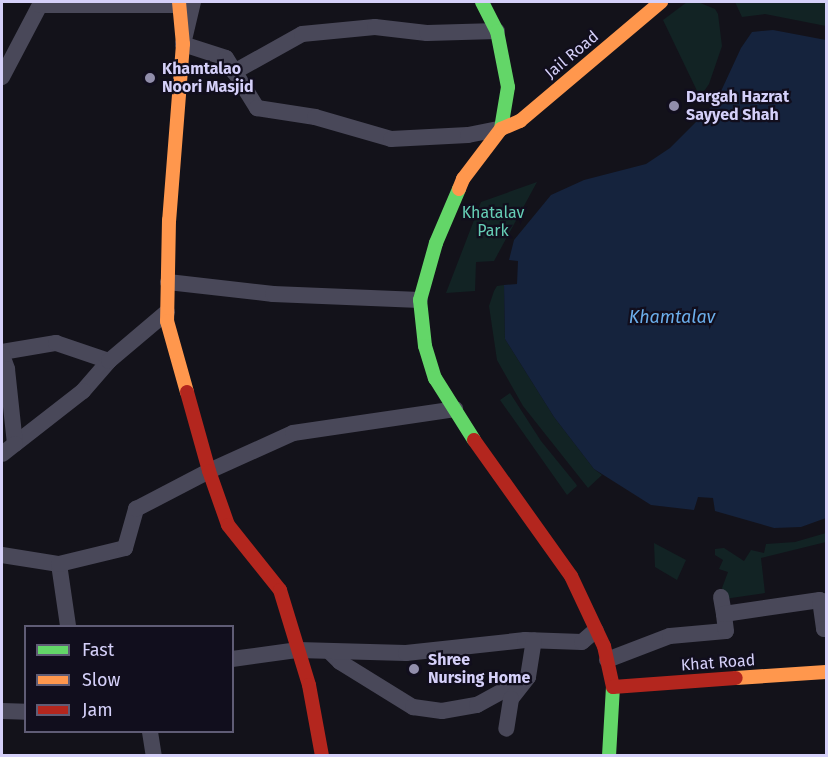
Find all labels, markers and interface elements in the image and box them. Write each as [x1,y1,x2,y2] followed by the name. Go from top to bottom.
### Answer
[541,27,603,83] street label: Jail Road
[162,59,254,97] place label: Khamtalao Noori Masjid
[143,71,157,85] marker: Khamtalao Noori Masjid
[686,87,789,125] place label: Dargah Hazrat Sayyed Shah
[667,99,681,113] marker: Dargah Hazrat Sayyed Shah
[462,203,524,241] park label: Khatalav Park
[629,306,715,328] water label: Khamtalav
[24,625,234,733] legend
[82,639,114,661] text: Fast
[428,650,530,688] place label: Shree Nursing Home
[680,651,756,675] street label: Khat Road
[405,660,423,678] marker: Shree Nursing Home
[82,669,120,691] text: Slow
[82,699,113,721] text: Jam

